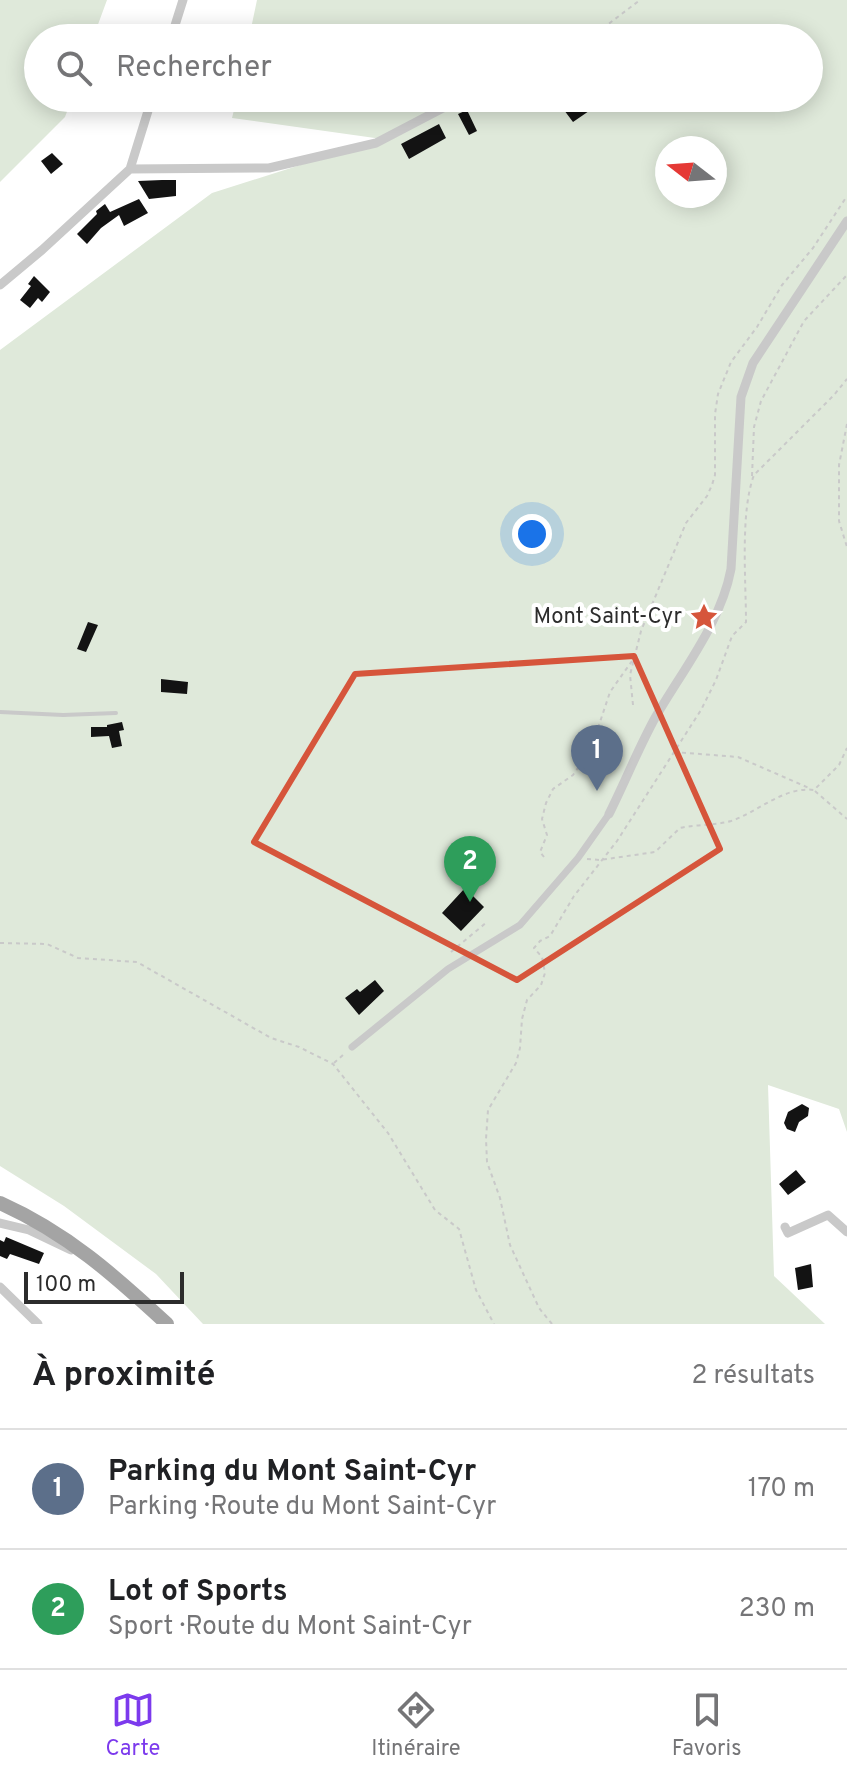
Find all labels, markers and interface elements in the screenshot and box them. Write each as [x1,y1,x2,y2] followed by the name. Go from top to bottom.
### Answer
[24,24,823,112] search box
[52,46,96,90] icon: search
[116,50,272,87] text: Rechercher
[655,136,727,208] north arrow
[512,514,552,554] your location
[689,602,719,632] place icon: Mont Saint-Cyr
[534,604,682,631] place label: Mont Saint-Cyr
[571,725,623,791] pin: 1
[444,836,496,902] pin: 2
[24,1268,184,1304] scale bar
[36,1272,96,1299] text: 100 m
[32,1355,215,1398] text: À proximité
[691,1360,815,1393] text: 2 résultats
[108,1454,476,1491] text: Parking du Mont Saint-Cyr
[53,1473,63,1506] text: 1
[748,1473,815,1506] text: 170 m
[108,1491,496,1524] text: Parking · Route du Mont Saint-Cyr
[108,1574,288,1611] text: Lot of Sports
[50,1593,66,1626] text: 2
[739,1593,815,1626] text: 230 m
[108,1611,472,1644] text: Sport · Route du Mont Saint-Cyr
[105,1688,160,1763] tab: Carte
[371,1688,461,1763] tab: Itinéraire
[672,1688,741,1763] tab: Favoris

